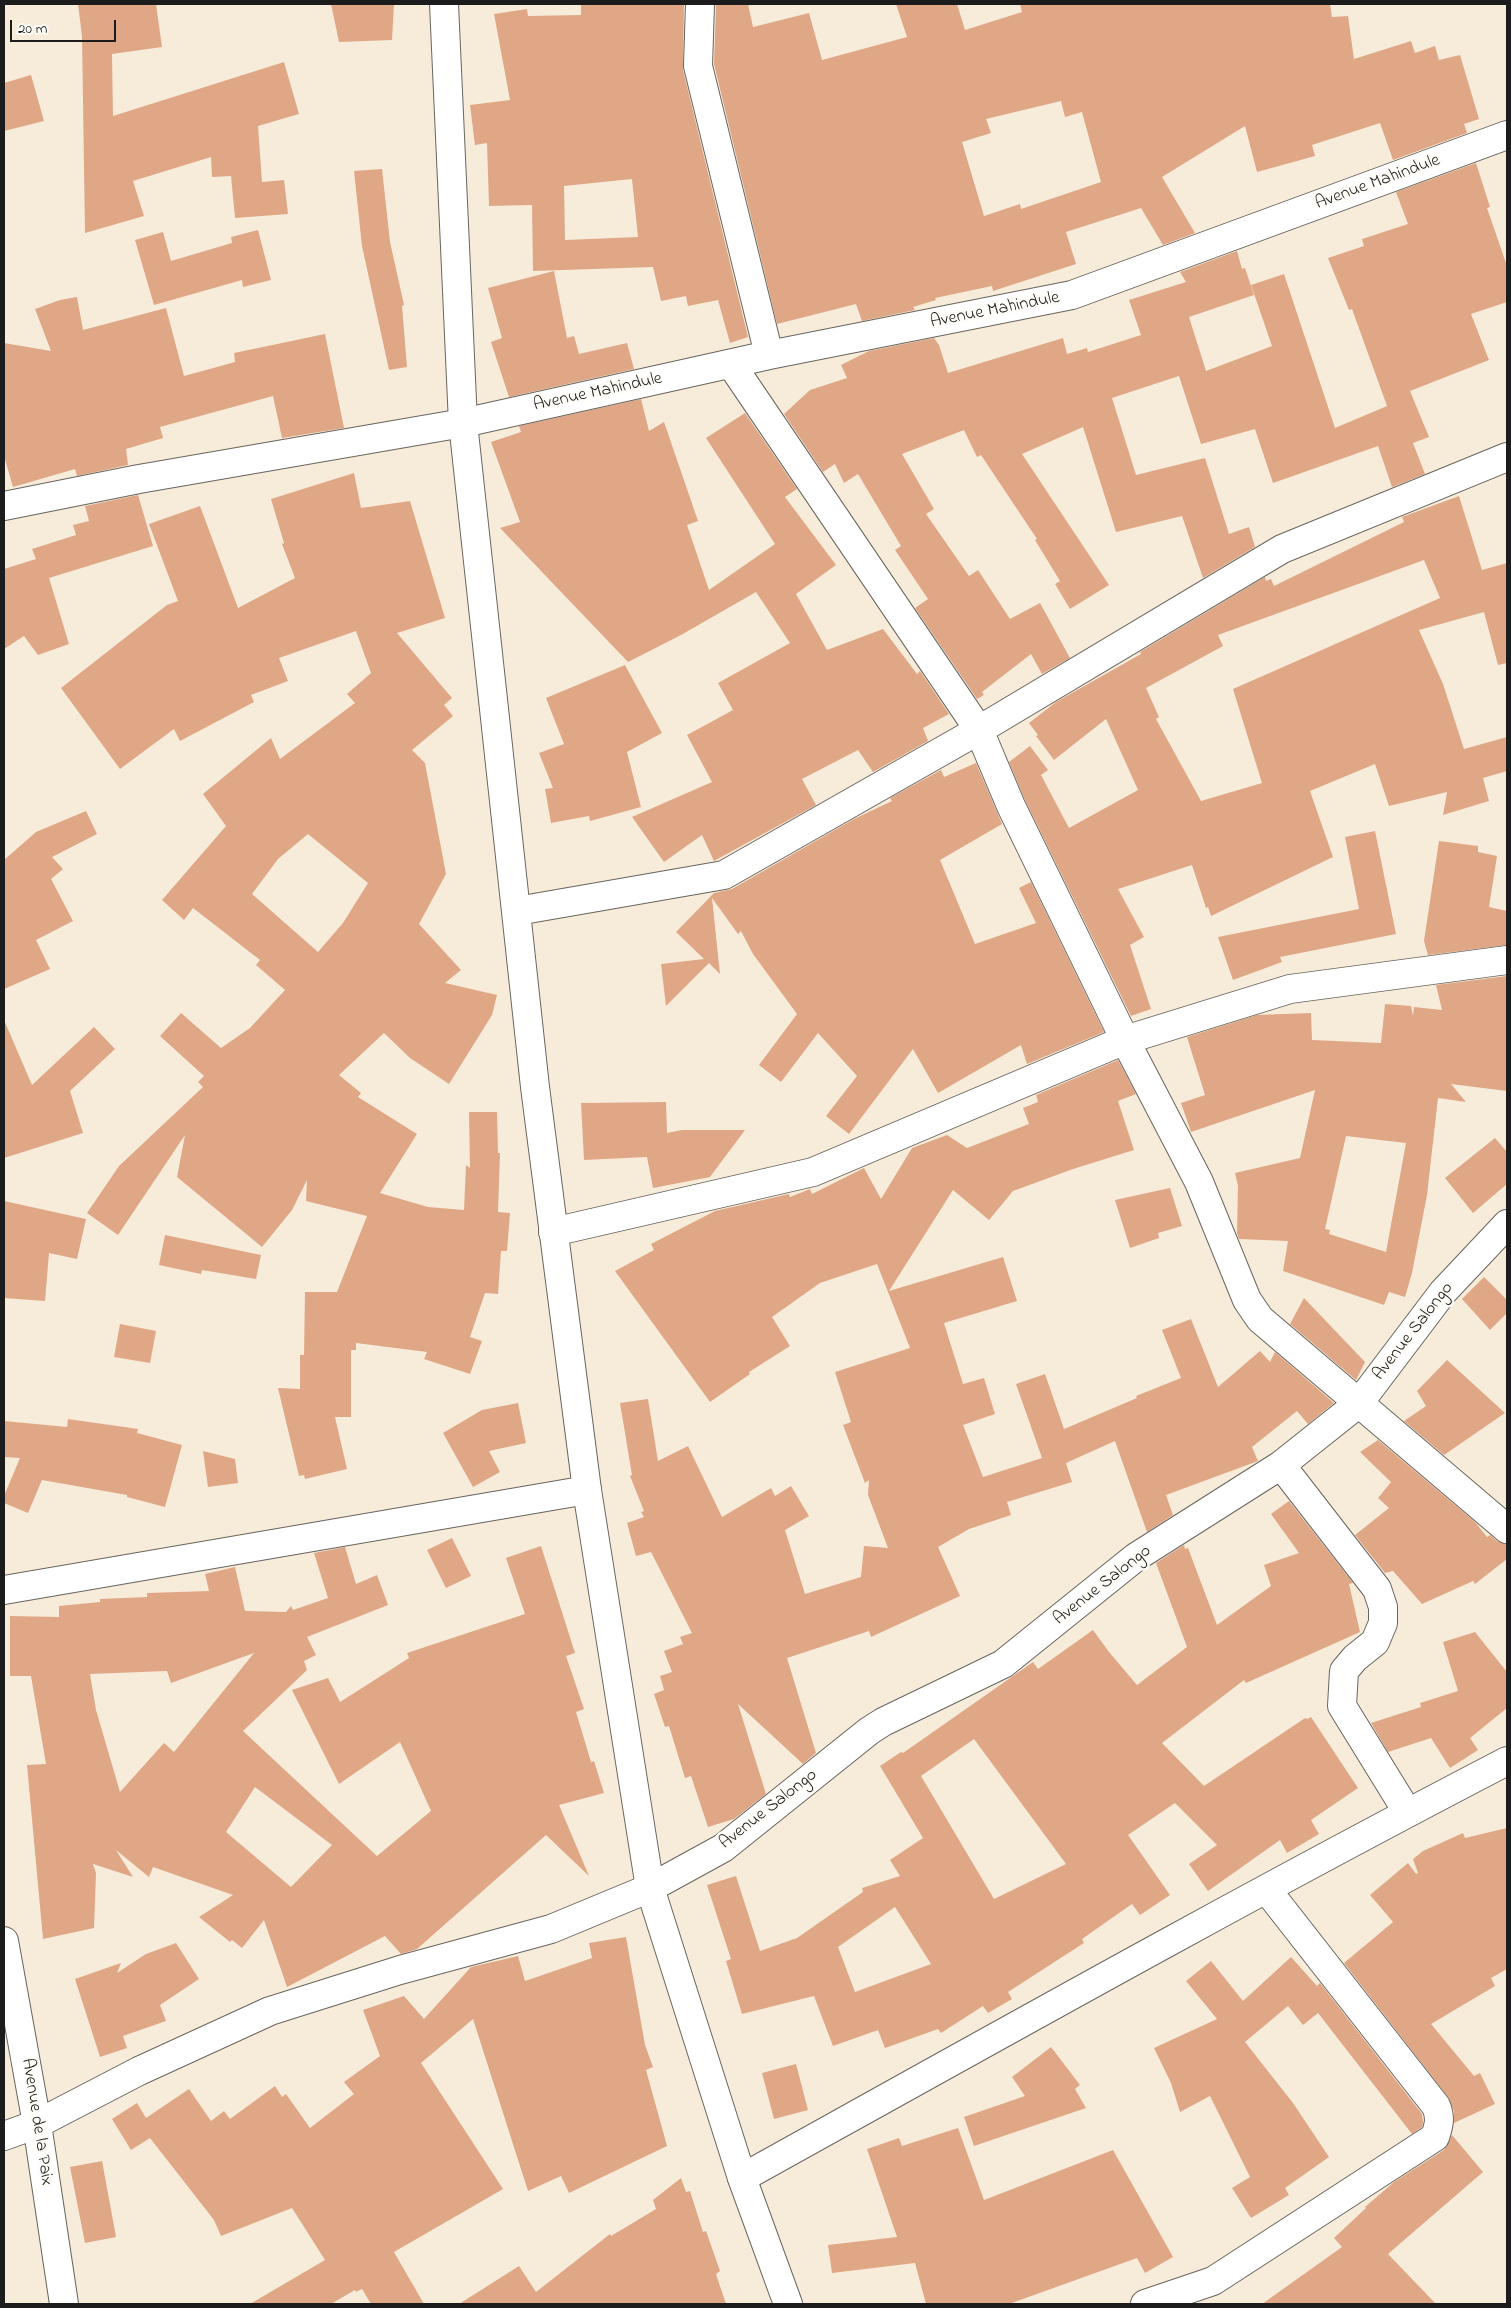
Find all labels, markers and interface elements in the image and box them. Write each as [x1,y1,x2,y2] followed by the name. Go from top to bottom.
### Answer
[12,10,119,42] scale bar
[18,18,47,40] text: 20 m
[1313,150,1443,216] street label: Avenue Mahindule
[929,288,1061,334] street label: Avenue Mahindule
[532,369,664,417] street label: Avenue Mahindule
[1369,1279,1459,1385] street label: Avenue Salongo
[1050,1541,1156,1631] street label: Avenue Salongo
[716,1765,822,1855] street label: Avenue Salongo
[15,2057,57,2187] street label: Avenue de la Paix

